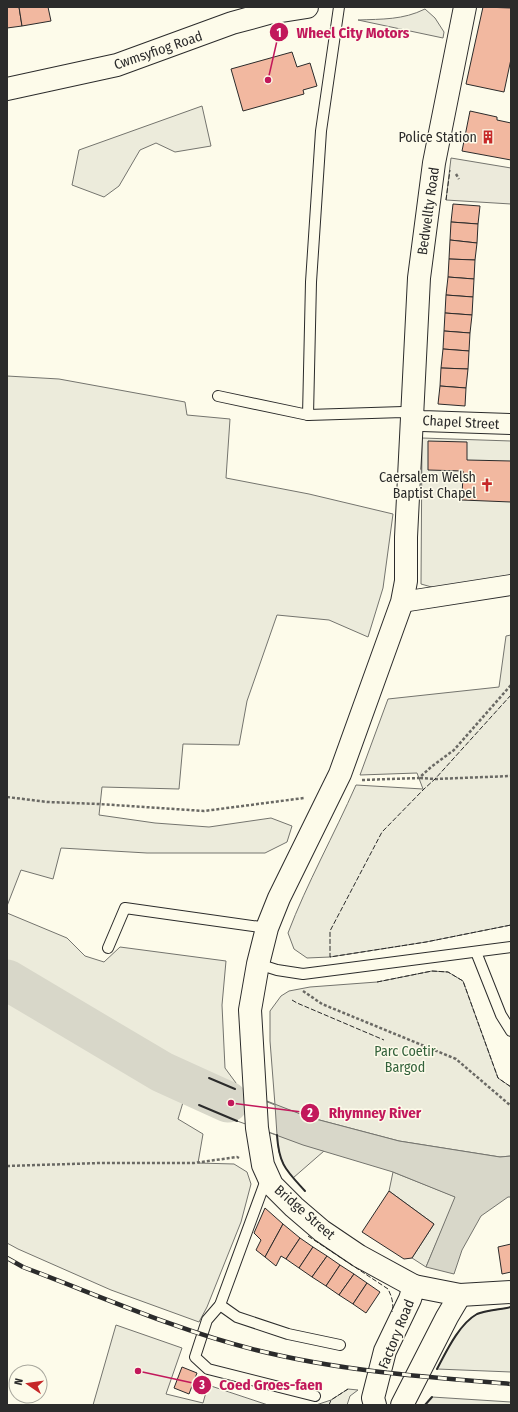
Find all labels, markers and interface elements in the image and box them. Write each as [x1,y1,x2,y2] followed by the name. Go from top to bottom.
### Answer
[269,19,418,46] callout: Wheel City Motors
[297,24,410,42] text: Wheel City Motors
[276,26,282,40] text: 1
[112,27,205,74] street label: Cwmsyfiog Road
[398,129,477,146] place label: Police Station
[480,129,496,145] building icon: Police Station
[414,166,443,256] street label: Bedwellty Road
[422,412,500,433] street label: Chapel Street
[379,469,476,502] place label: Caersalem Welsh Baptist Chapel
[479,477,495,493] church icon: Caersalem Welsh Baptist Chapel
[374,1043,436,1076] park label: Parc Coetir Bargod
[300,1099,429,1126] callout: Rhymney River
[329,1104,422,1122] text: Rhymney River
[306,1106,313,1120] text: 2
[271,1181,339,1244] street label: Bridge Street
[375,1297,418,1371] street label: Factory Road
[8,1364,48,1404] north arrow
[192,1371,331,1398] callout: Coed Groes-faen
[219,1376,323,1394] text: Coed Groes-faen
[12,1377,26,1387] text: N
[198,1378,205,1392] text: 3

